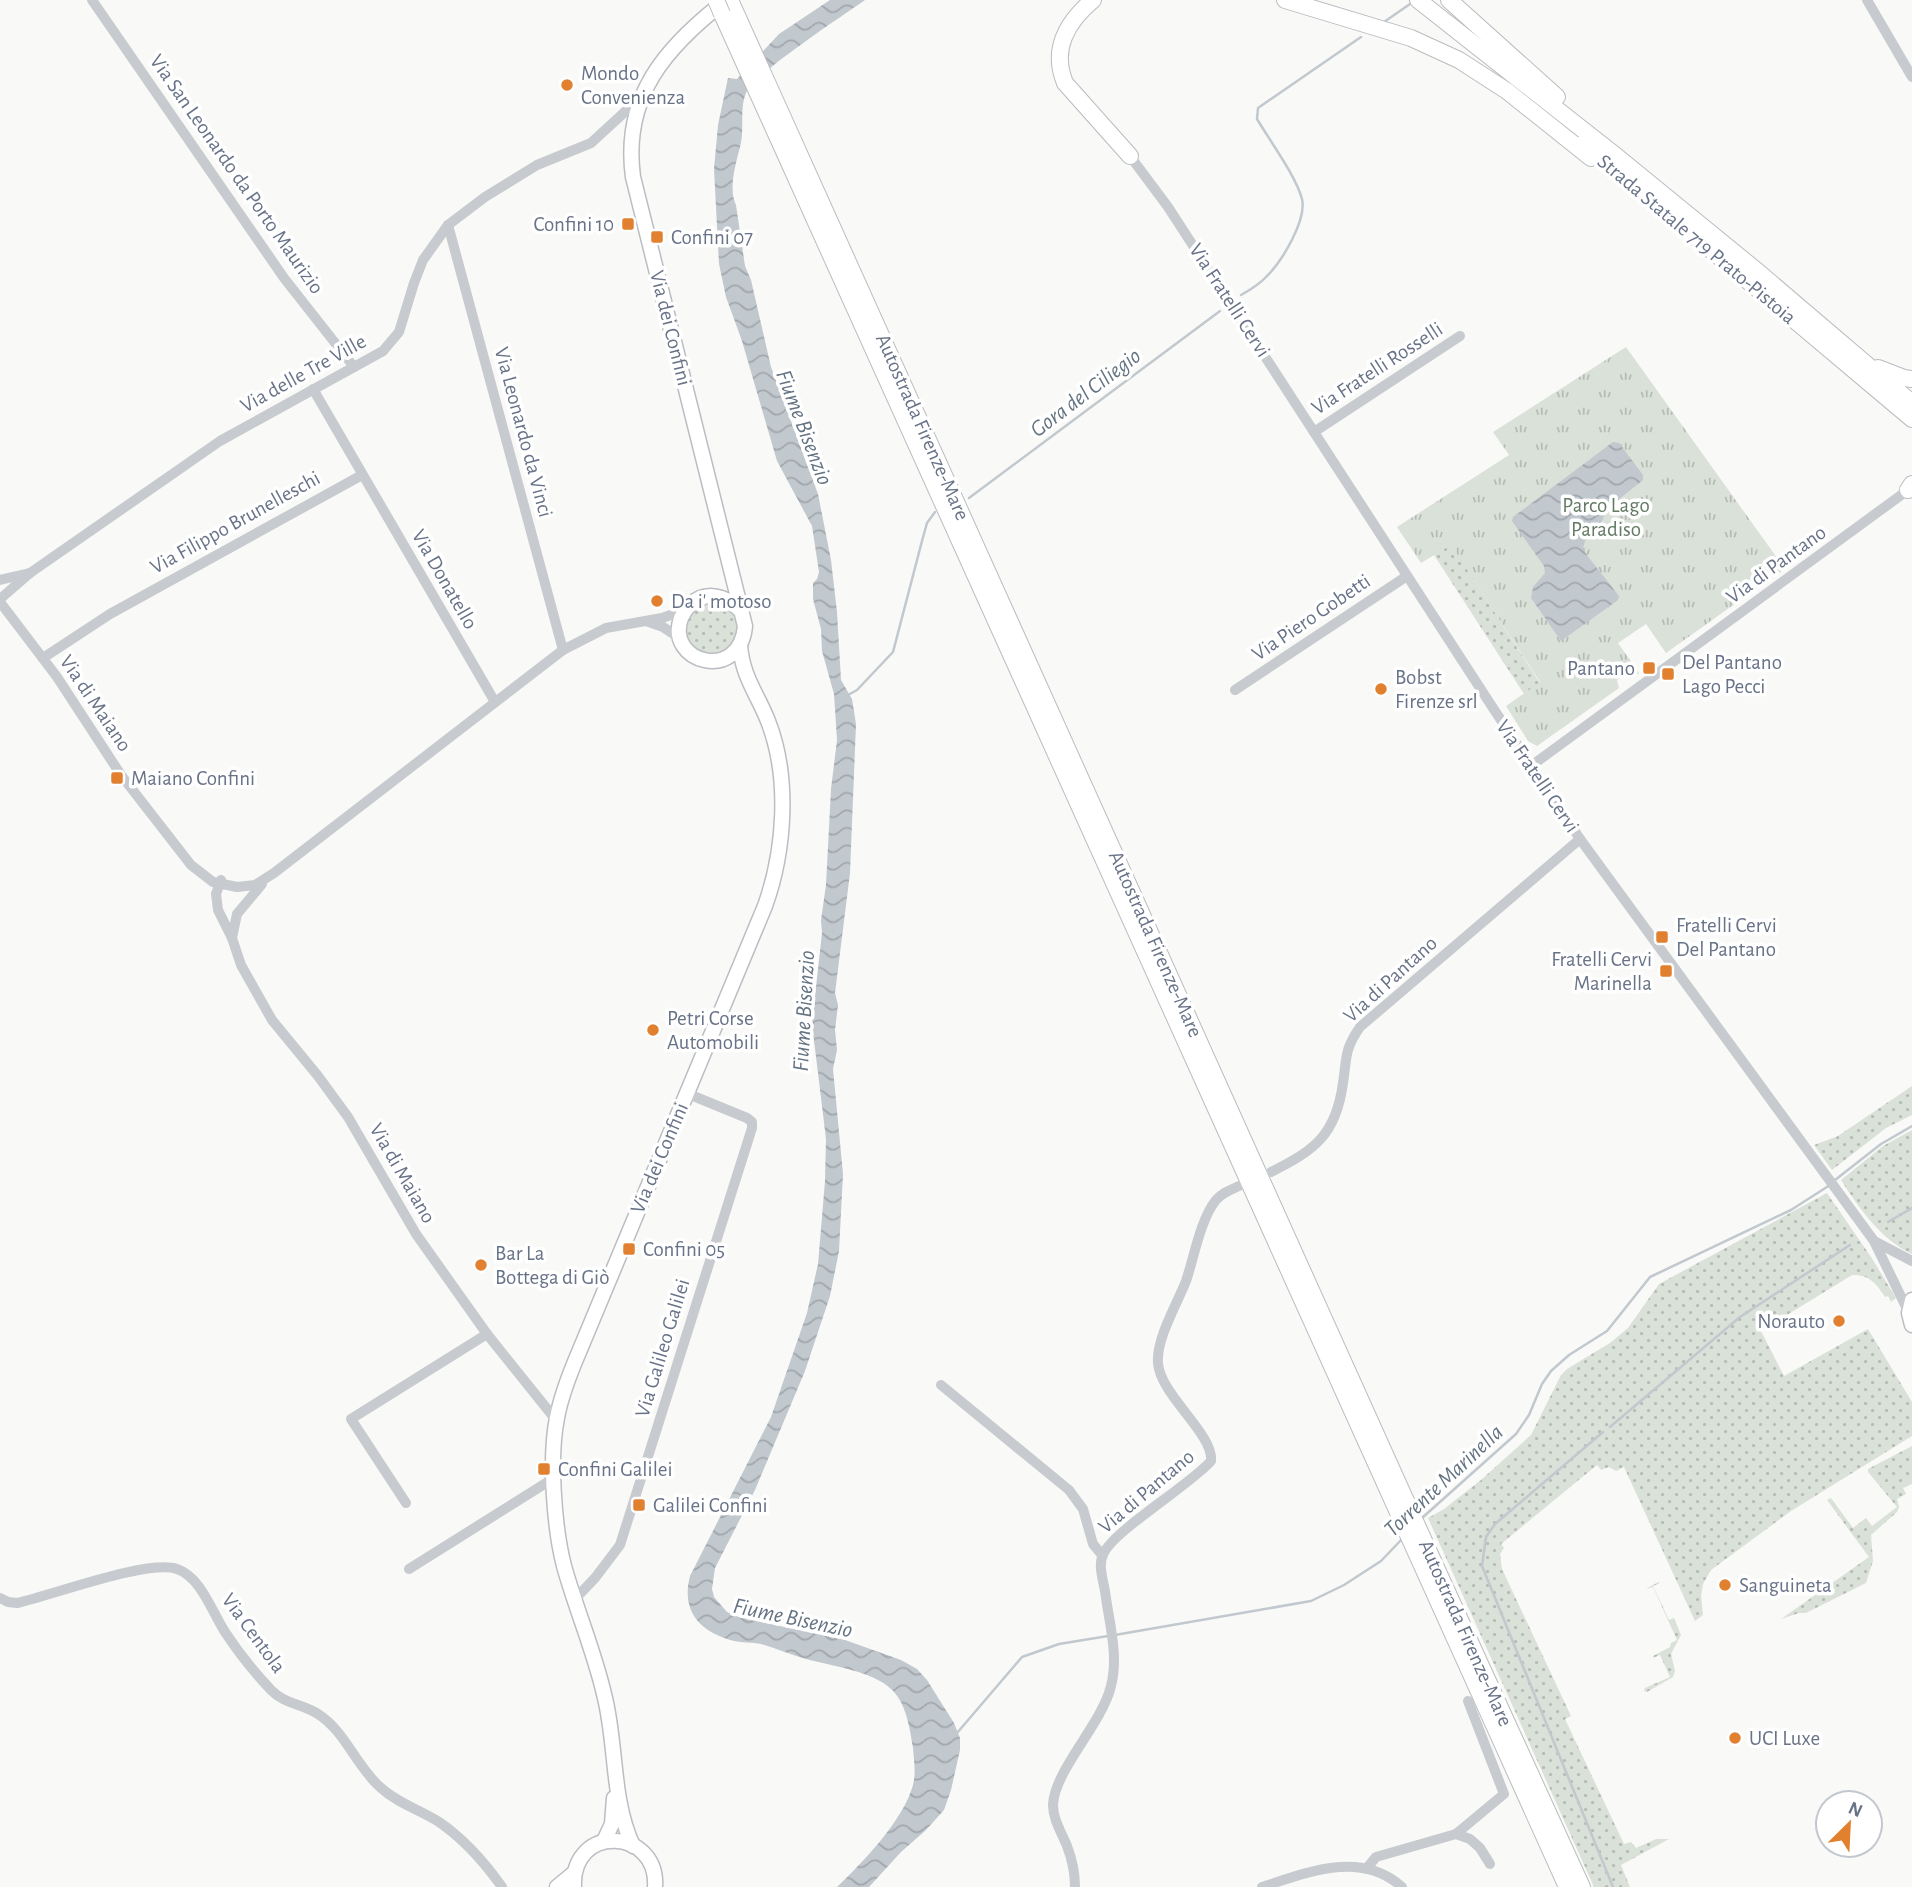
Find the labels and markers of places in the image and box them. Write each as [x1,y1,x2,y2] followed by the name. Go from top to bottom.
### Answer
[581,63,685,108] place label: Mondo Convenienza
[559,77,575,93] marker: Mondo Convenienza
[533,214,614,235] place label: Confini 10
[620,216,636,232] marker: Confini 10
[671,227,753,248] place label: Confini 07
[649,229,665,245] marker: Confini 07
[671,591,772,612] place label: Da i' motoso
[649,593,665,609] marker: Da i' motoso
[1682,652,1782,697] place label: Del Pantano Lago Pecci
[1567,658,1635,679] place label: Pantano
[1641,660,1657,676] marker: Pantano
[1660,666,1676,682] marker: Del Pantano Lago Pecci
[1395,667,1478,712] place label: Bobst Firenze srl
[1373,681,1389,697] marker: Bobst Firenze srl
[131,768,255,789] place label: Maiano Confini
[109,770,125,786] marker: Maiano Confini
[1676,915,1777,960] place label: Fratelli Cervi Del Pantano
[1654,929,1670,945] marker: Fratelli Cervi Del Pantano
[1551,949,1652,994] place label: Fratelli Cervi Marinella
[1658,963,1674,979] marker: Fratelli Cervi Marinella
[667,1008,759,1053] place label: Petri Corse Automobili
[645,1022,661,1038] marker: Petri Corse Automobili
[643,1239,725,1260] place label: Confini 05
[621,1241,637,1257] marker: Confini 05
[495,1243,610,1288] place label: Bar La Bottega di Giò
[473,1257,489,1273] marker: Bar La Bottega di Giò
[1757,1311,1825,1332] place label: Norauto
[1831,1313,1847,1329] marker: Norauto
[558,1459,673,1480] place label: Confini Galilei
[536,1461,552,1477] marker: Confini Galilei
[653,1495,768,1516] place label: Galilei Confini
[631,1497,647,1513] marker: Galilei Confini
[1739,1575,1832,1596] place label: Sanguineta
[1717,1577,1733,1593] marker: Sanguineta
[1749,1728,1820,1749] place label: UCI Luxe
[1727,1730,1743,1746] marker: UCI Luxe

